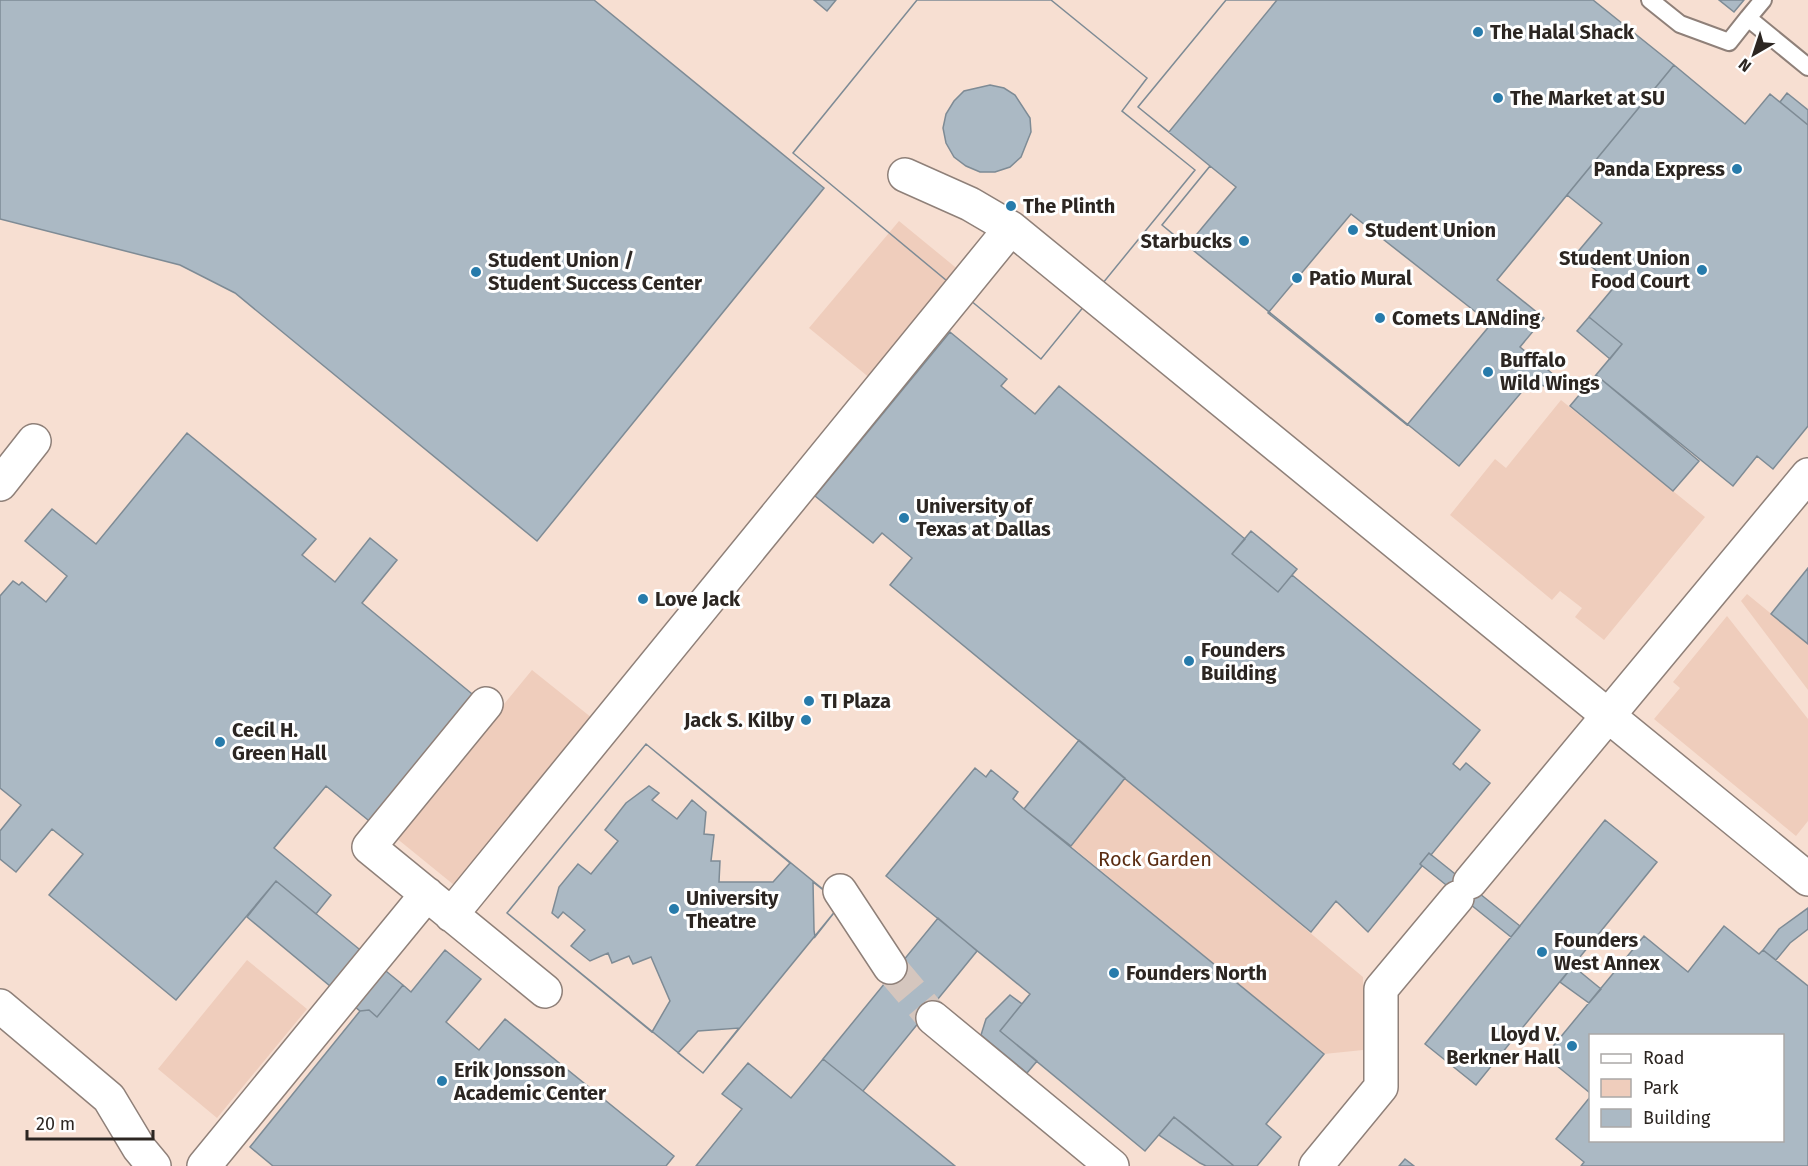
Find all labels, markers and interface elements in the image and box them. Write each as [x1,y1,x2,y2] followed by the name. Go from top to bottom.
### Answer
[1490,20,1635,44] place label: The Halal Shack
[1724,24,1784,84] north arrow
[1471,25,1485,39] marker: The Halal Shack
[1735,55,1755,76] text: N
[1510,86,1665,110] place label: The Market at SU
[1491,91,1505,105] marker: The Market at SU
[1594,157,1725,181] place label: Panda Express
[1730,162,1744,176] marker: Panda Express
[1023,194,1115,218] place label: The Plinth
[1004,199,1018,213] marker: The Plinth
[1365,218,1496,242] place label: Student Union
[1346,223,1360,237] marker: Student Union
[1141,229,1232,253] place label: Starbucks
[1237,234,1251,248] marker: Starbucks
[1559,246,1690,293] place label: Student Union Food Court
[488,248,703,295] place label: Student Union / Student Success Center
[1695,263,1709,277] marker: Student Union Food Court
[469,265,483,279] marker: Student Union / Student Success Center
[1309,266,1412,290] place label: Patio Mural
[1290,271,1304,285] marker: Patio Mural
[1392,306,1541,330] place label: Comets LANding
[1373,311,1387,325] marker: Comets LANding
[1500,348,1600,395] place label: Buffalo Wild Wings
[1481,365,1495,379] marker: Buffalo Wild Wings
[916,494,1051,541] place label: University of Texas at Dallas
[897,511,911,525] marker: University of Texas at Dallas
[655,587,741,611] place label: Love Jack
[636,592,650,606] marker: Love Jack
[1201,638,1286,685] place label: Founders Building
[1182,654,1196,668] marker: Founders Building
[821,689,891,713] place label: TI Plaza
[802,694,816,708] marker: TI Plaza
[683,708,795,732] place label: Jack S. Kilby
[799,713,813,727] marker: Jack S. Kilby
[232,718,327,765] place label: Cecil H. Green Hall
[213,735,227,749] marker: Cecil H. Green Hall
[1098,847,1212,871] park label: Rock Garden
[686,886,779,933] place label: University Theatre
[667,902,681,916] marker: University Theatre
[1554,928,1661,975] place label: Founders West Annex
[1535,945,1549,959] marker: Founders West Annex
[1126,961,1267,985] place label: Founders North
[1107,966,1121,980] marker: Founders North
[1446,1022,1560,1069] place label: Lloyd V. Berkner Hall
[1589,1034,1784,1142] legend
[1565,1039,1579,1053] marker: Lloyd V. Berkner Hall
[1643,1047,1685,1069] text: Road
[453,1058,607,1105] place label: Erik Jonsson Academic Center
[435,1074,449,1088] marker: Erik Jonsson Academic Center
[1643,1077,1679,1099] text: Park
[27,1103,153,1141] scale bar
[1643,1107,1711,1129] text: Building
[36,1113,75,1135] text: 20 m

